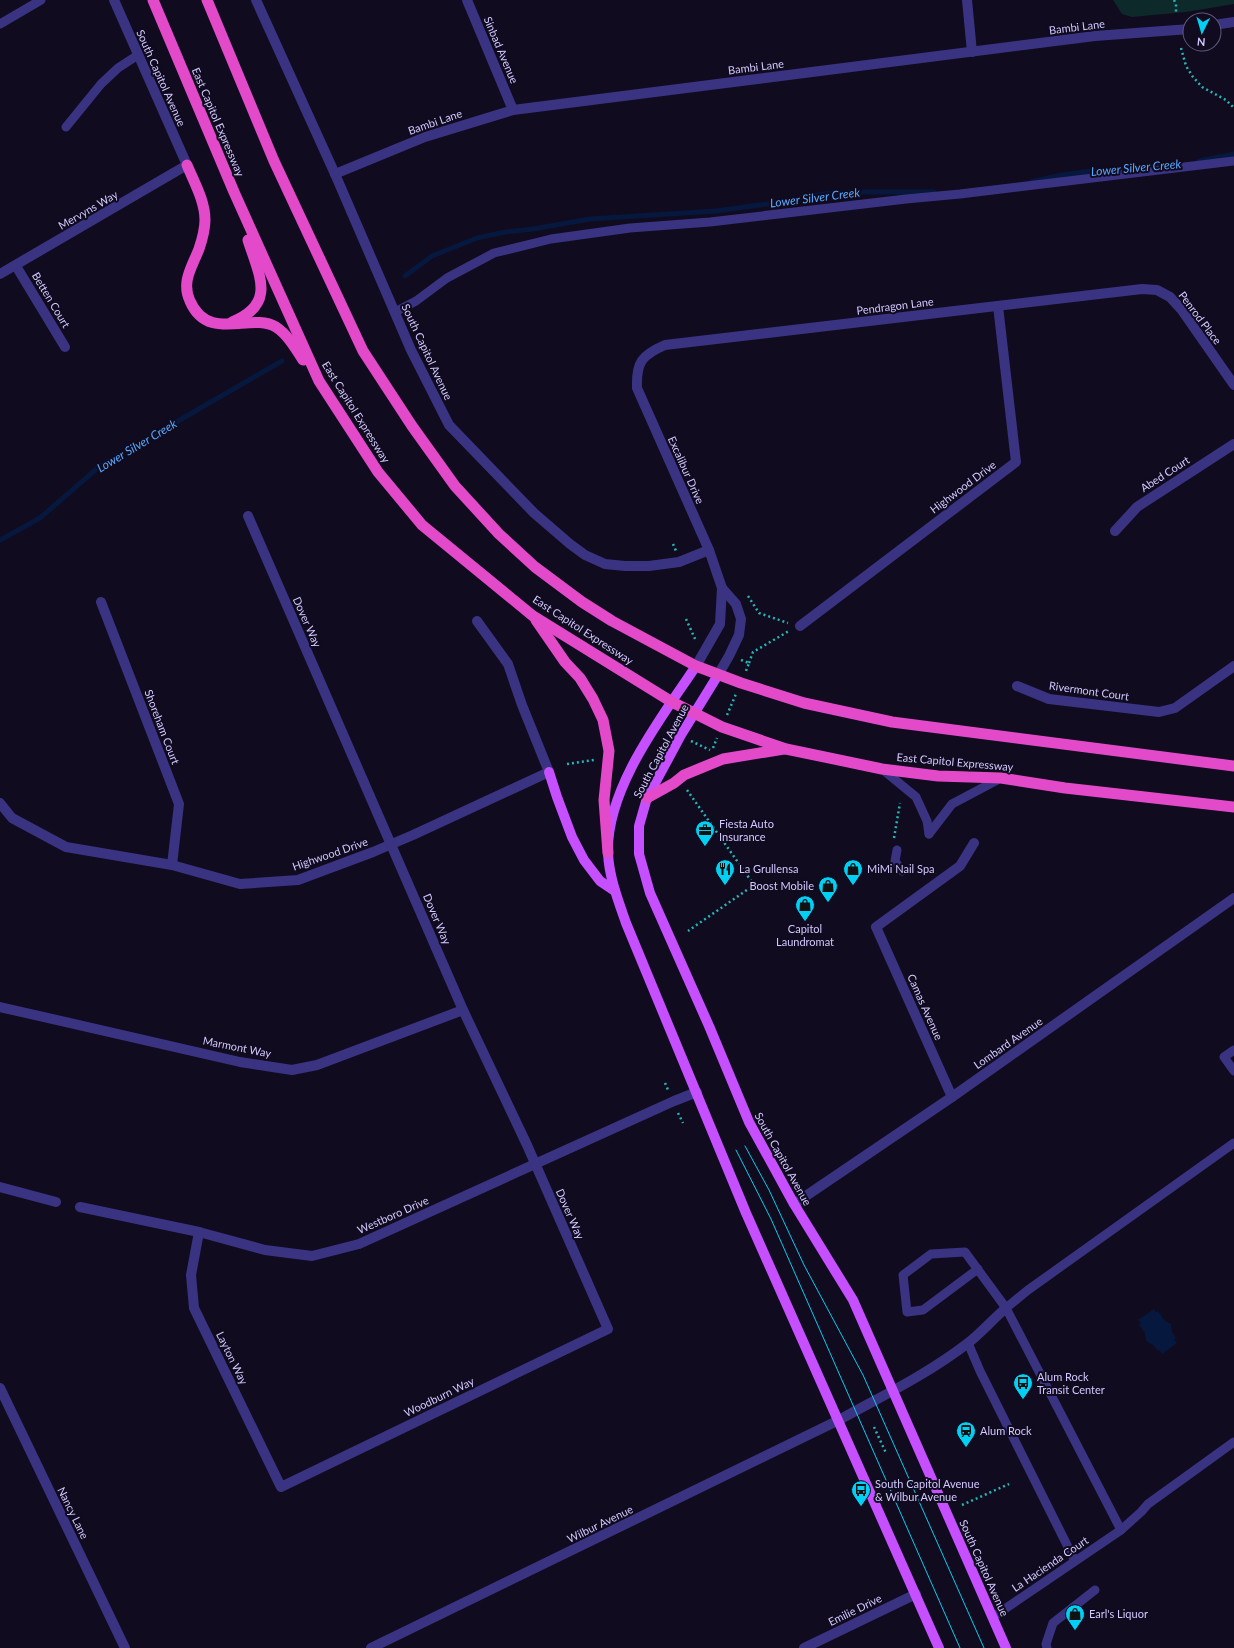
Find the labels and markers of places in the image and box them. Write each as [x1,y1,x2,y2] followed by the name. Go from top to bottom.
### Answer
[719,817,774,843] place label: Fiesta Auto Insurance
[694,819,716,847] office icon: Fiesta Auto Insurance
[714,858,736,886] restaurant icon: La Grullensa
[842,858,864,886] shop icon: MiMi Nail Spa
[739,862,798,875] place label: La Grullensa
[867,862,935,875] place label: MiMi Nail Spa
[817,875,839,903] shop icon: Boost Mobile
[749,879,814,892] place label: Boost Mobile
[794,894,816,922] shop icon: Capitol Laundromat
[776,922,834,948] place label: Capitol Laundromat
[1037,1370,1105,1396] place label: Alum Rock Transit Center
[1012,1372,1034,1400] bus stop icon: Alum Rock Transit Center
[955,1420,977,1448] station icon: Alum Rock
[980,1424,1032,1437] place label: Alum Rock
[875,1477,980,1503] place label: South Capitol Avenue & Wilbur Avenue
[850,1479,872,1507] bus stop icon: South Capitol Avenue & Wilbur Avenue
[1064,1603,1086,1631] shop icon: Earl's Liquor
[1089,1607,1148,1620] place label: Earl's Liquor

